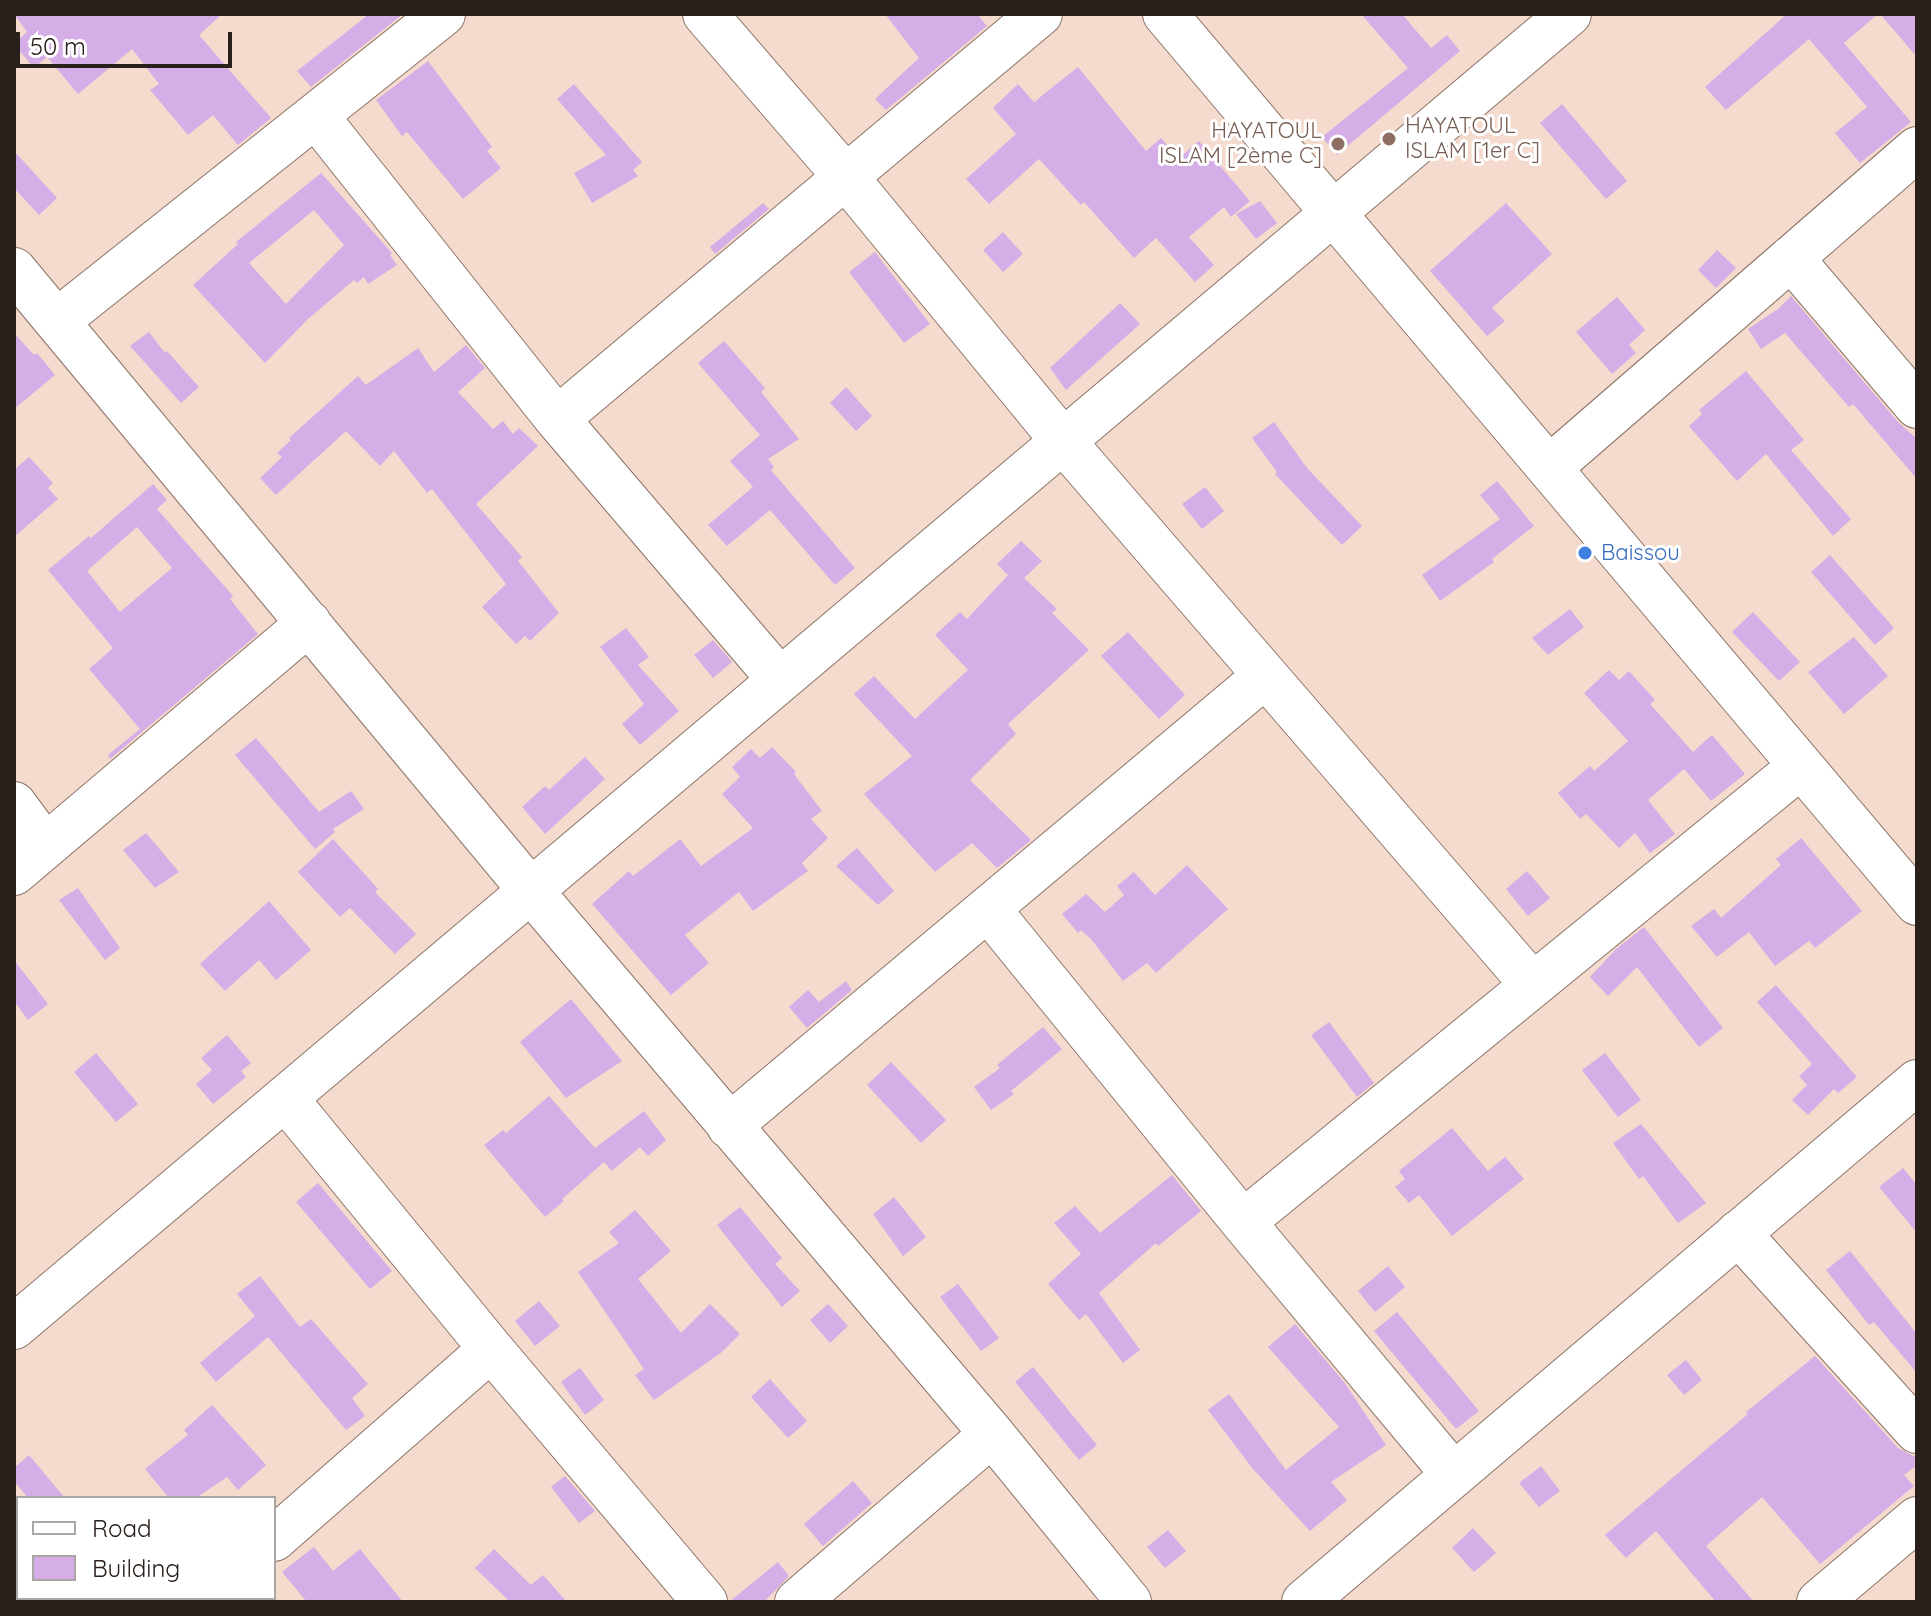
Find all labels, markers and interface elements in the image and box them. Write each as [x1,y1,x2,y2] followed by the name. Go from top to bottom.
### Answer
[20,16,236,66] scale bar
[30,31,86,61] text: 50 m
[1405,113,1540,164] place label: HAYATOUL ISLAM [1er C]
[1159,118,1322,170] place label: HAYATOUL ISLAM [2ème C]
[1380,130,1398,148] marker: HAYATOUL ISLAM [1er C]
[1329,135,1347,153] marker: HAYATOUL ISLAM [2ème C]
[1601,540,1680,566] place label: Baissou
[1576,544,1594,562] marker: Baissou
[16,1496,276,1600] legend
[92,1513,152,1543] text: Road
[92,1553,180,1583] text: Building

